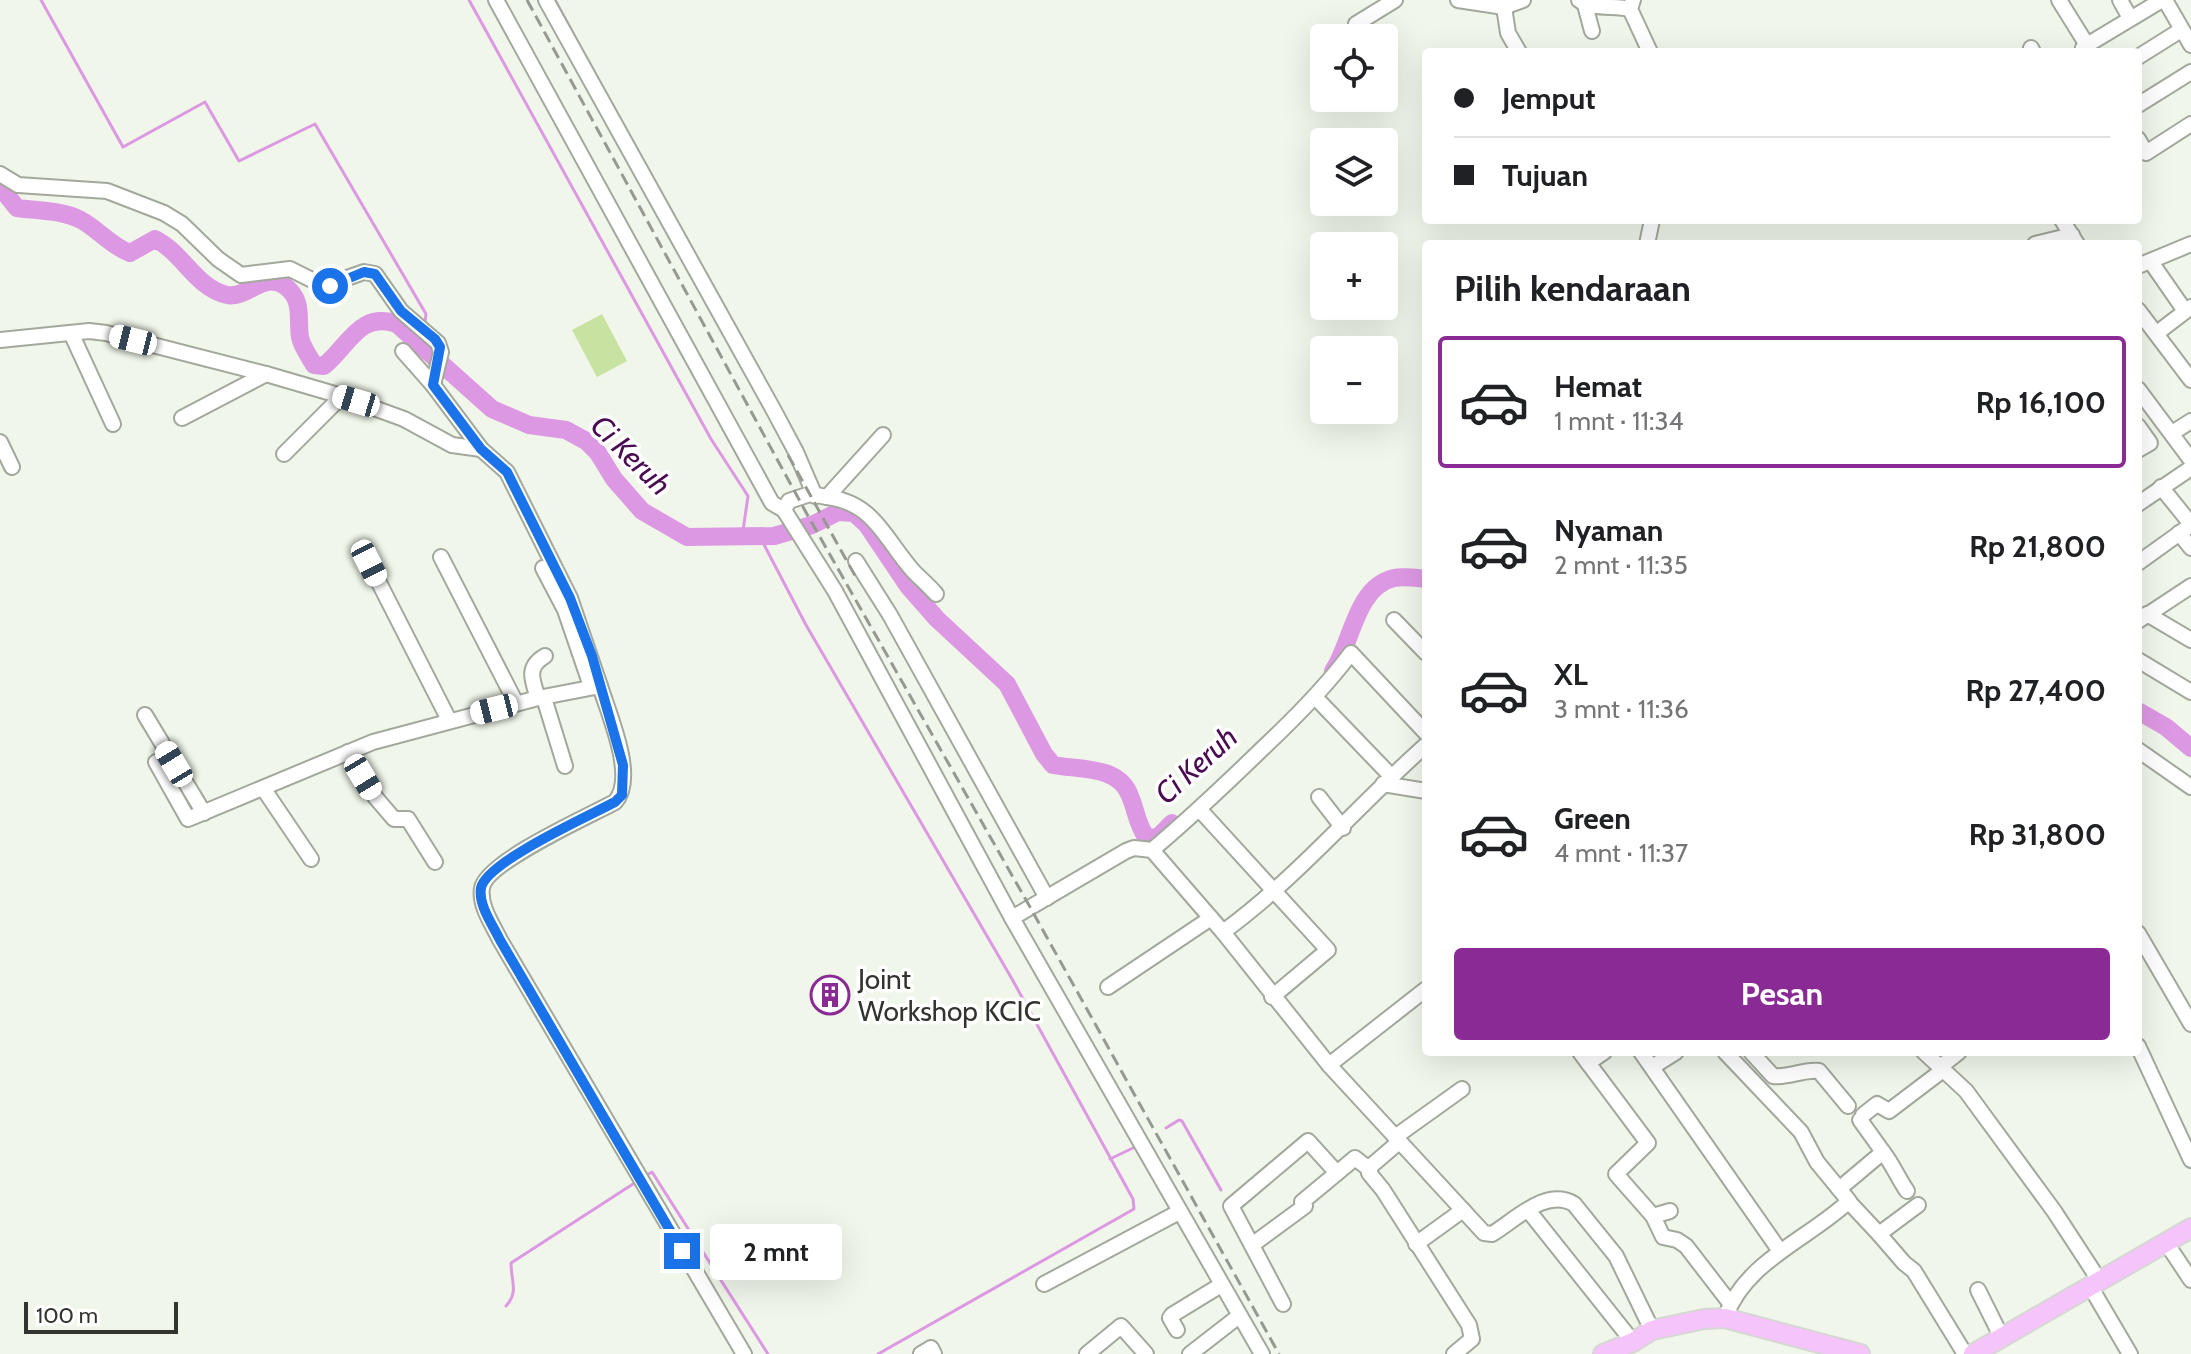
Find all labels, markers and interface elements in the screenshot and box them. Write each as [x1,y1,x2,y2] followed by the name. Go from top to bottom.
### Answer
[1310,24,1398,424] map controls
[1310,24,1398,112] button: locate
[1502,80,1596,117] text: Jemput
[1310,128,1398,216] button: layers
[1502,157,1588,194] text: Tujuan
[1310,232,1398,320] button: +
[1454,266,1691,310] text: Pilih kendaraan
[312,268,348,304] route start
[107,323,159,357] car
[1310,336,1398,424] button: −
[1458,366,1530,438] icon: car
[1554,368,1642,405] text: Hemat
[330,383,382,419] car
[1976,384,2106,421] text: Rp 16,100
[1554,405,1684,437] text: 1 mnt · 11:34
[583,407,679,503] water label: Ci Keruh
[1458,510,1530,582] icon: car
[1554,512,1663,549] text: Nyaman
[1969,528,2106,565] text: Rp 21,800
[347,536,391,590] car
[1554,549,1688,581] text: 2 mnt · 11:35
[1458,654,1530,726] icon: car
[1554,656,1588,693] text: XL
[1965,672,2106,709] text: Rp 27,400
[468,692,520,726] car
[1554,693,1689,725] text: 3 mnt · 11:36
[1147,718,1245,812] water label: Ci Keruh
[151,737,197,791] car
[340,750,386,804] car
[1458,798,1530,870] icon: car
[1554,800,1631,837] text: Green
[1969,816,2106,853] text: Rp 31,800
[1554,837,1688,869] text: 4 mnt · 11:37
[1454,948,2110,1040] button: Pesan
[857,962,1041,1028] place label: Joint Workshop KCIC
[809,974,851,1016] building icon: Joint Workshop KCIC
[710,1223,842,1279] callout: 2 mnt
[664,1233,700,1269] route end
[743,1236,809,1268] text: 2 mnt
[24,1298,178,1334] scale bar
[36,1302,98,1329] text: 100 m

